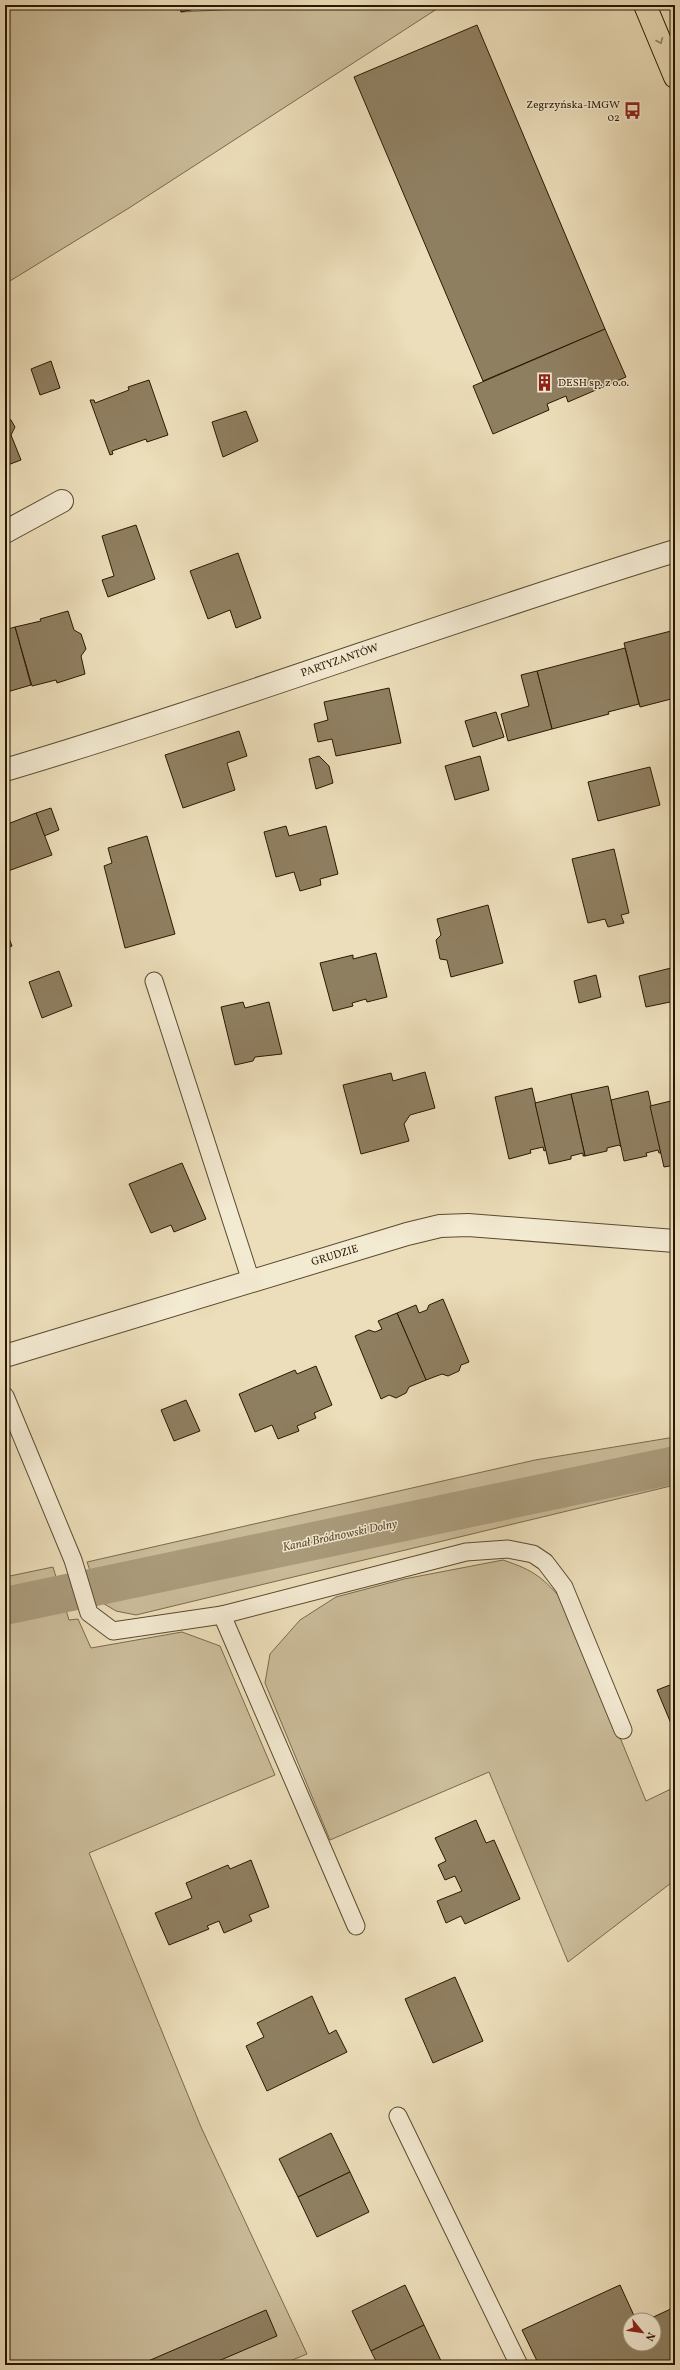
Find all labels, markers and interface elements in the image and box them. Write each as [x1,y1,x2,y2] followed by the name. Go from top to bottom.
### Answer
[655,37,663,44] one-way arrow
[526,98,620,126] place label: Zegrzyńska-IMGW 02
[623,101,643,121] bus stop icon: Zegrzyńska-IMGW 02
[535,373,555,393] building icon: DESH sp. z o.o.
[558,376,630,391] place label: DESH sp. z o.o.
[299,641,381,681] street label: PARTYZANTÓW
[310,1242,361,1270] street label: GRUDZIE
[281,1516,399,1556] water label: Kanał Bródnowski Dolny
[622,2312,662,2352] north arrow
[641,2329,658,2343] text: N

